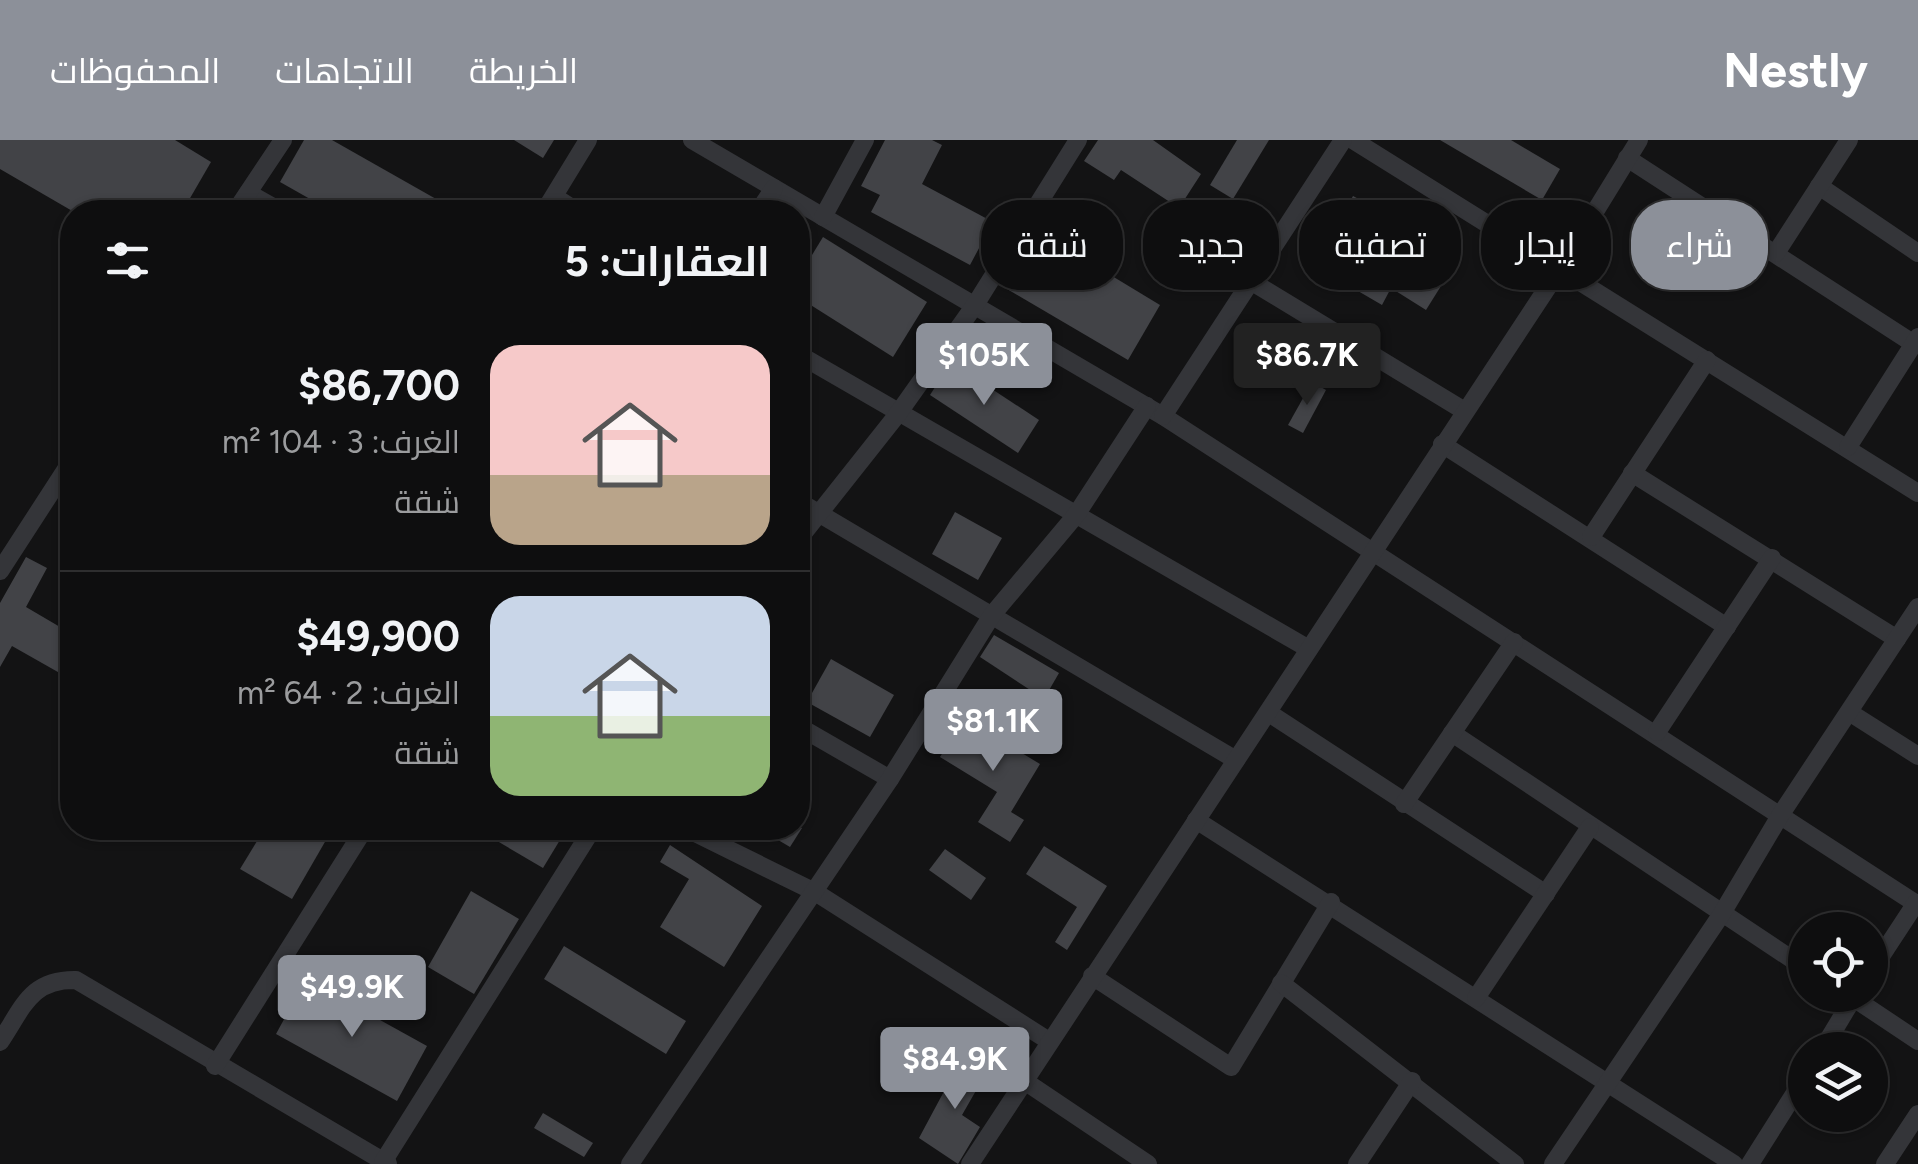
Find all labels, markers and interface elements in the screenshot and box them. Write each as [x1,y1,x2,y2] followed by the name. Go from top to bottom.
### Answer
[1723,41,1868,99] text: Nestly
[50,50,220,92] text: المحفوظات
[275,50,414,92] text: الاتجاهات
[469,50,578,92] text: الخريطة
[981,200,1123,290] chip: شقة
[1143,200,1279,290] chip: جديد
[1299,200,1461,290] chip: تصفية
[1481,200,1611,290] chip: إيجار
[1631,200,1768,290] chip: شراء
[100,233,155,288] icon: filters
[564,236,770,287] text: العقارات: 5
[914,323,1054,408] pin: $105K
[1226,323,1388,408] pin: $86.7K
[938,336,1030,374] text: $105K
[1256,336,1358,374] text: $86.7K
[298,360,460,411] text: $86,700
[570,385,690,505] icon: home
[222,423,460,461] text: الغرف: 3 · 104 m²
[395,483,460,521] text: شقة
[296,611,460,662] text: $49,900
[570,636,690,756] icon: home
[237,674,460,712] text: الغرف: 2 · 64 m²
[912,689,1074,774] pin: $81.1K
[946,702,1040,740] text: $81.1K
[395,734,460,772] text: شقة
[1788,912,1888,1132] map controls
[1788,912,1888,1012] button: locate
[271,955,433,1040] pin: $49.9K
[300,968,404,1006] text: $49.9K
[874,1027,1036,1112] pin: $84.9K
[1788,1032,1888,1132] button: layers
[902,1040,1008,1078] text: $84.9K

